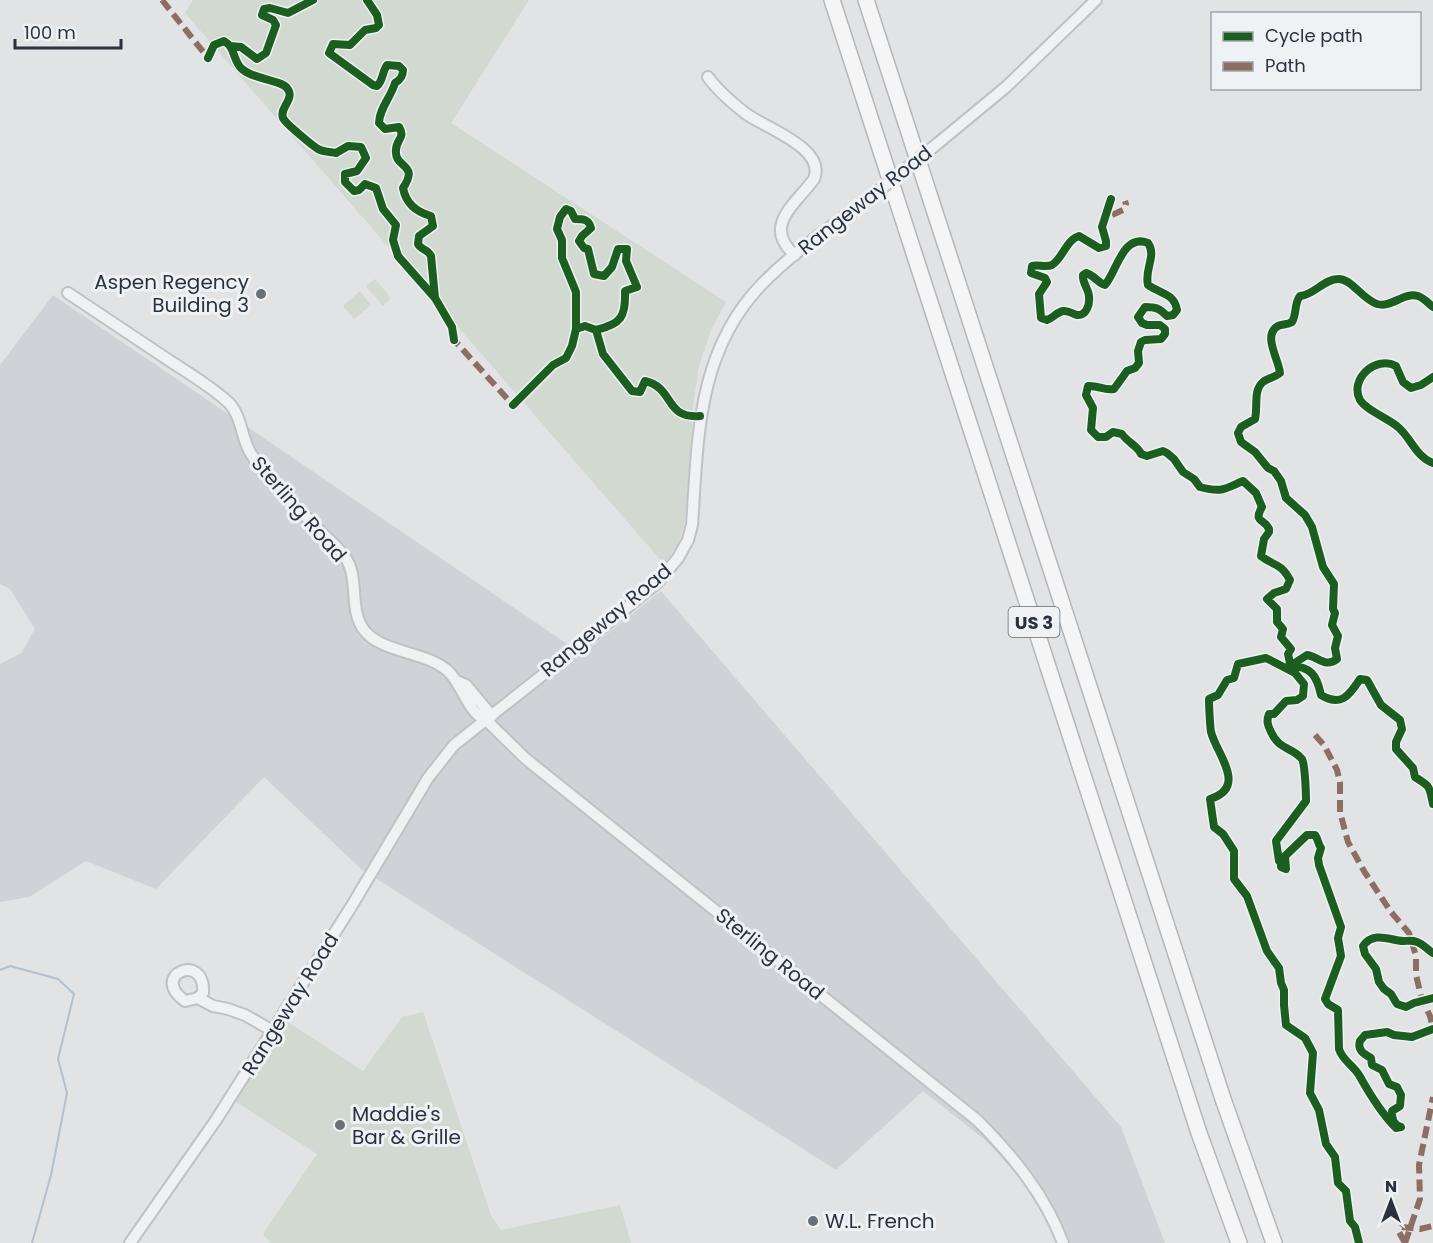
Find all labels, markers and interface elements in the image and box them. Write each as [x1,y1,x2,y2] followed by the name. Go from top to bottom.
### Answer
[15,12,122,50] scale bar
[1211,12,1421,90] legend
[24,20,76,45] text: 100 m
[1265,23,1363,48] text: Cycle path
[1265,53,1306,78] text: Path
[792,139,938,261] street label: Rangeway Road
[94,268,249,319] place label: Aspen Regency Building 3
[254,287,268,301] marker: Aspen Regency Building 3
[245,450,353,568] street label: Sterling Road
[535,557,677,683] street label: Rangeway Road
[1008,607,1060,637] road number: US 3
[710,901,830,1007] street label: Sterling Road
[235,927,345,1081] street label: Rangeway Road
[352,1100,461,1151] place label: Maddie's Bar & Grille
[333,1118,347,1132] marker: Maddie's Bar & Grille
[1361,1171,1421,1231] north arrow
[1385,1175,1397,1198] text: N
[825,1207,935,1235] place label: W.L. French
[806,1214,820,1228] marker: W.L. French

